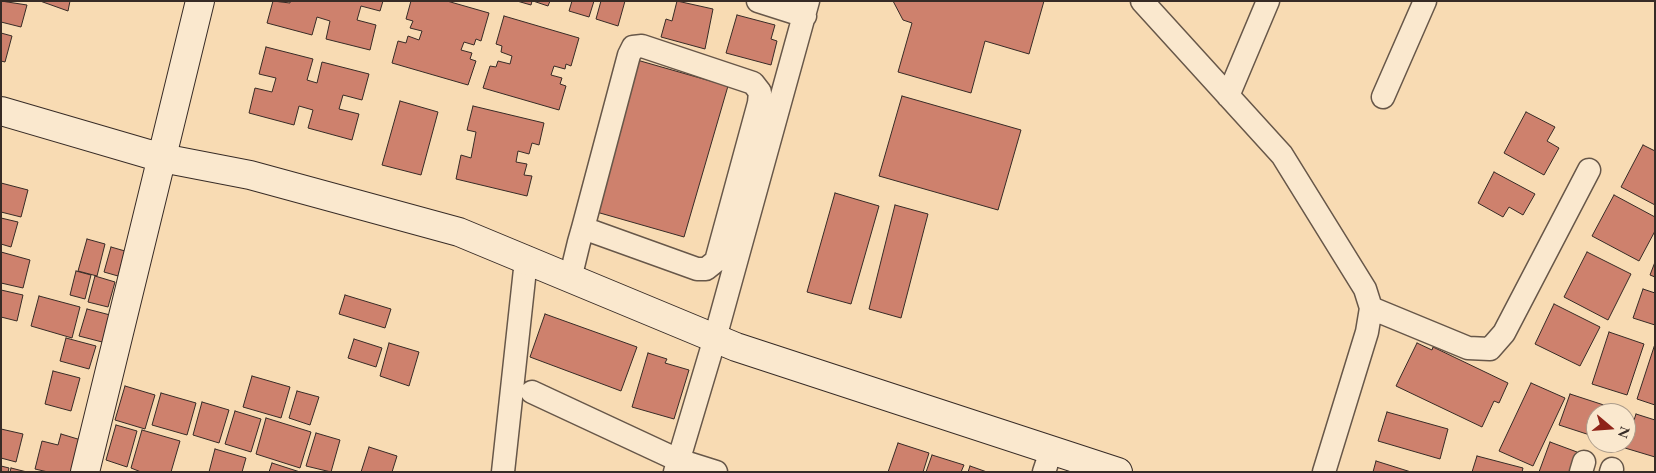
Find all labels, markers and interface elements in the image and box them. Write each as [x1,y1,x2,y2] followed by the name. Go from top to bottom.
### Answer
[1586,403,1636,453] north arrow
[1614,424,1635,440] text: N

